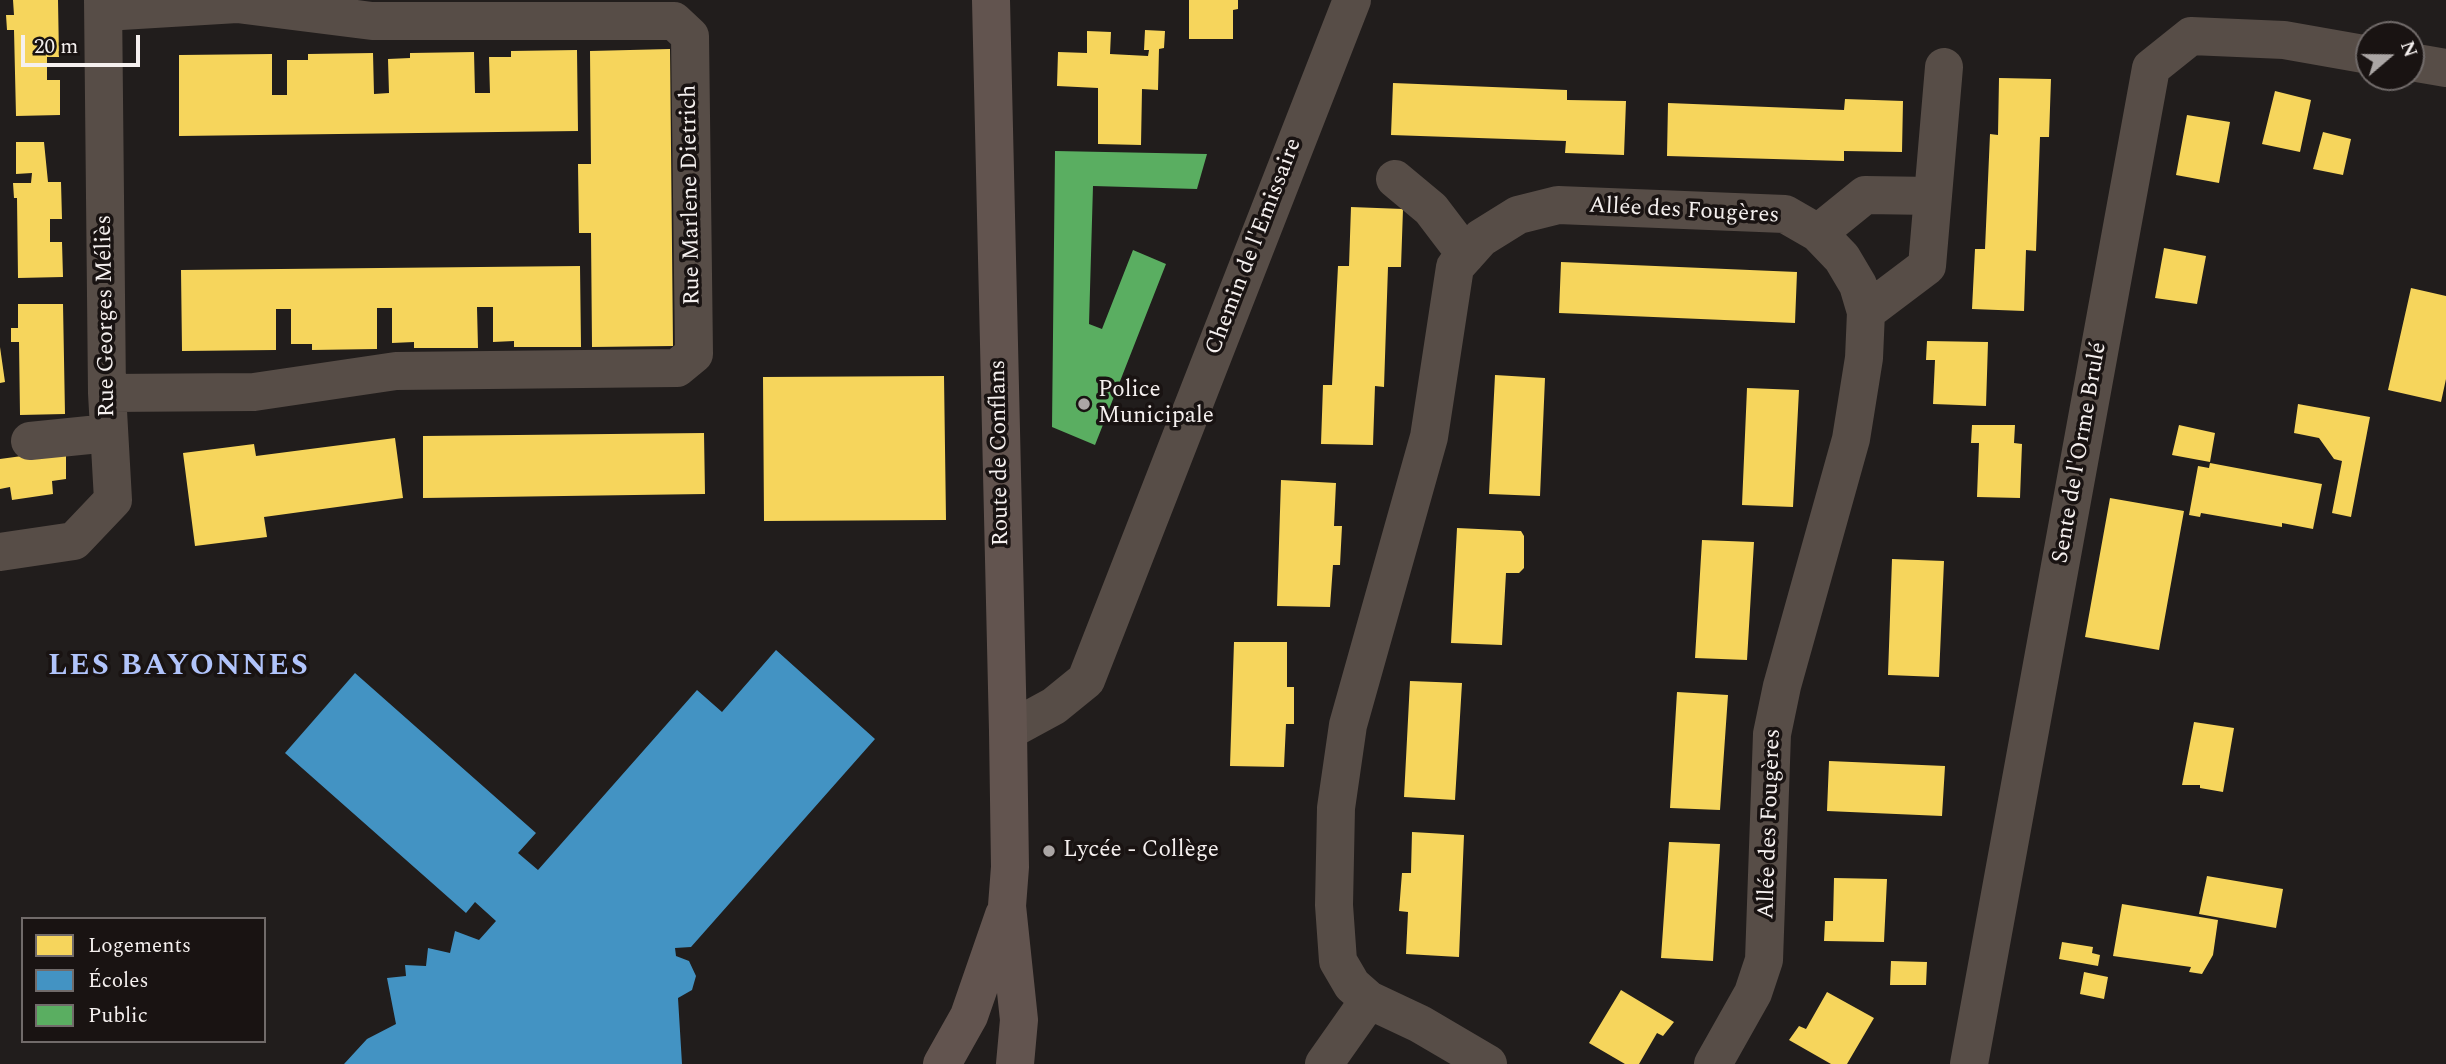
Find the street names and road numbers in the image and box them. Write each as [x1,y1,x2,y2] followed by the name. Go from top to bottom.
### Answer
[676,84,708,306] street label: Rue Marlene Dietrich
[1201,135,1309,359] street label: Chemin de l'Emissaire
[1588,193,1780,231] street label: Allée des Fougères
[91,214,123,418] street label: Rue Georges Méliès
[2048,340,2114,566] street label: Sente de l'Orme Brulé
[986,359,1016,547] street label: Route de Conflans
[1754,728,1788,920] street label: Allée des Fougères

